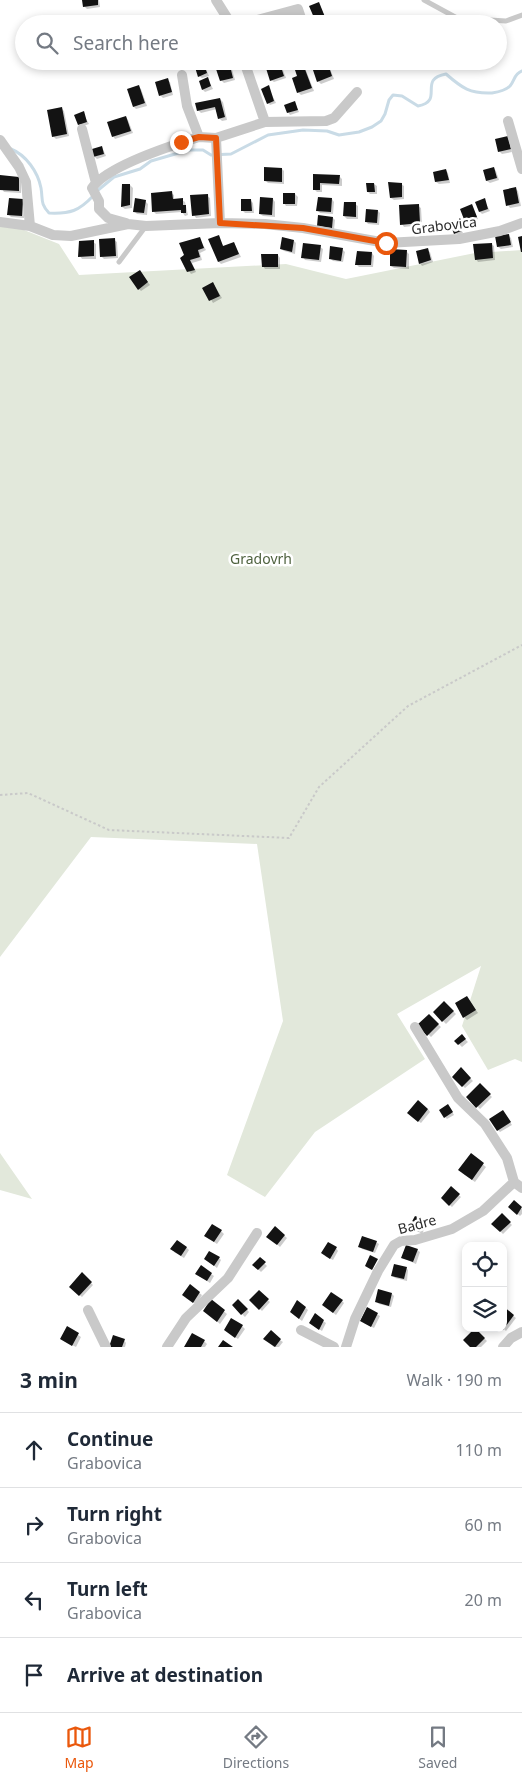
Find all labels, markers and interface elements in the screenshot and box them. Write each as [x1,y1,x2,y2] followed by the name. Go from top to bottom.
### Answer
[15,15,507,70] search box
[33,29,61,57] icon: search
[73,30,179,56] text: Search here
[170,131,193,154] route end
[410,212,478,238] street label: Grabovica
[375,232,398,255] route start
[230,549,292,568] park label: Gradovrh
[396,1210,438,1238] street label: Badre
[462,1242,507,1332] map controls
[462,1242,507,1287] button: locate
[462,1287,507,1332] button: layers
[20,1366,78,1394] text: 3 min
[407,1369,502,1391] text: Walk · 190 m
[67,1426,153,1452] text: Continue
[20,1436,48,1464] icon: ahead
[455,1439,502,1461] text: 110 m
[67,1452,142,1474] text: Grabovica
[67,1501,162,1527] text: Turn right
[20,1511,48,1539] icon: right
[465,1514,502,1536] text: 60 m
[67,1527,142,1549] text: Grabovica
[67,1576,148,1602] text: Turn left
[20,1586,48,1614] icon: left
[465,1589,502,1611] text: 20 m
[67,1602,142,1624] text: Grabovica
[20,1661,48,1689] icon: arrive
[67,1662,263,1688] text: Arrive at destination
[65,1723,94,1772] tab: Map
[223,1723,289,1772] tab: Directions
[418,1723,457,1772] tab: Saved

